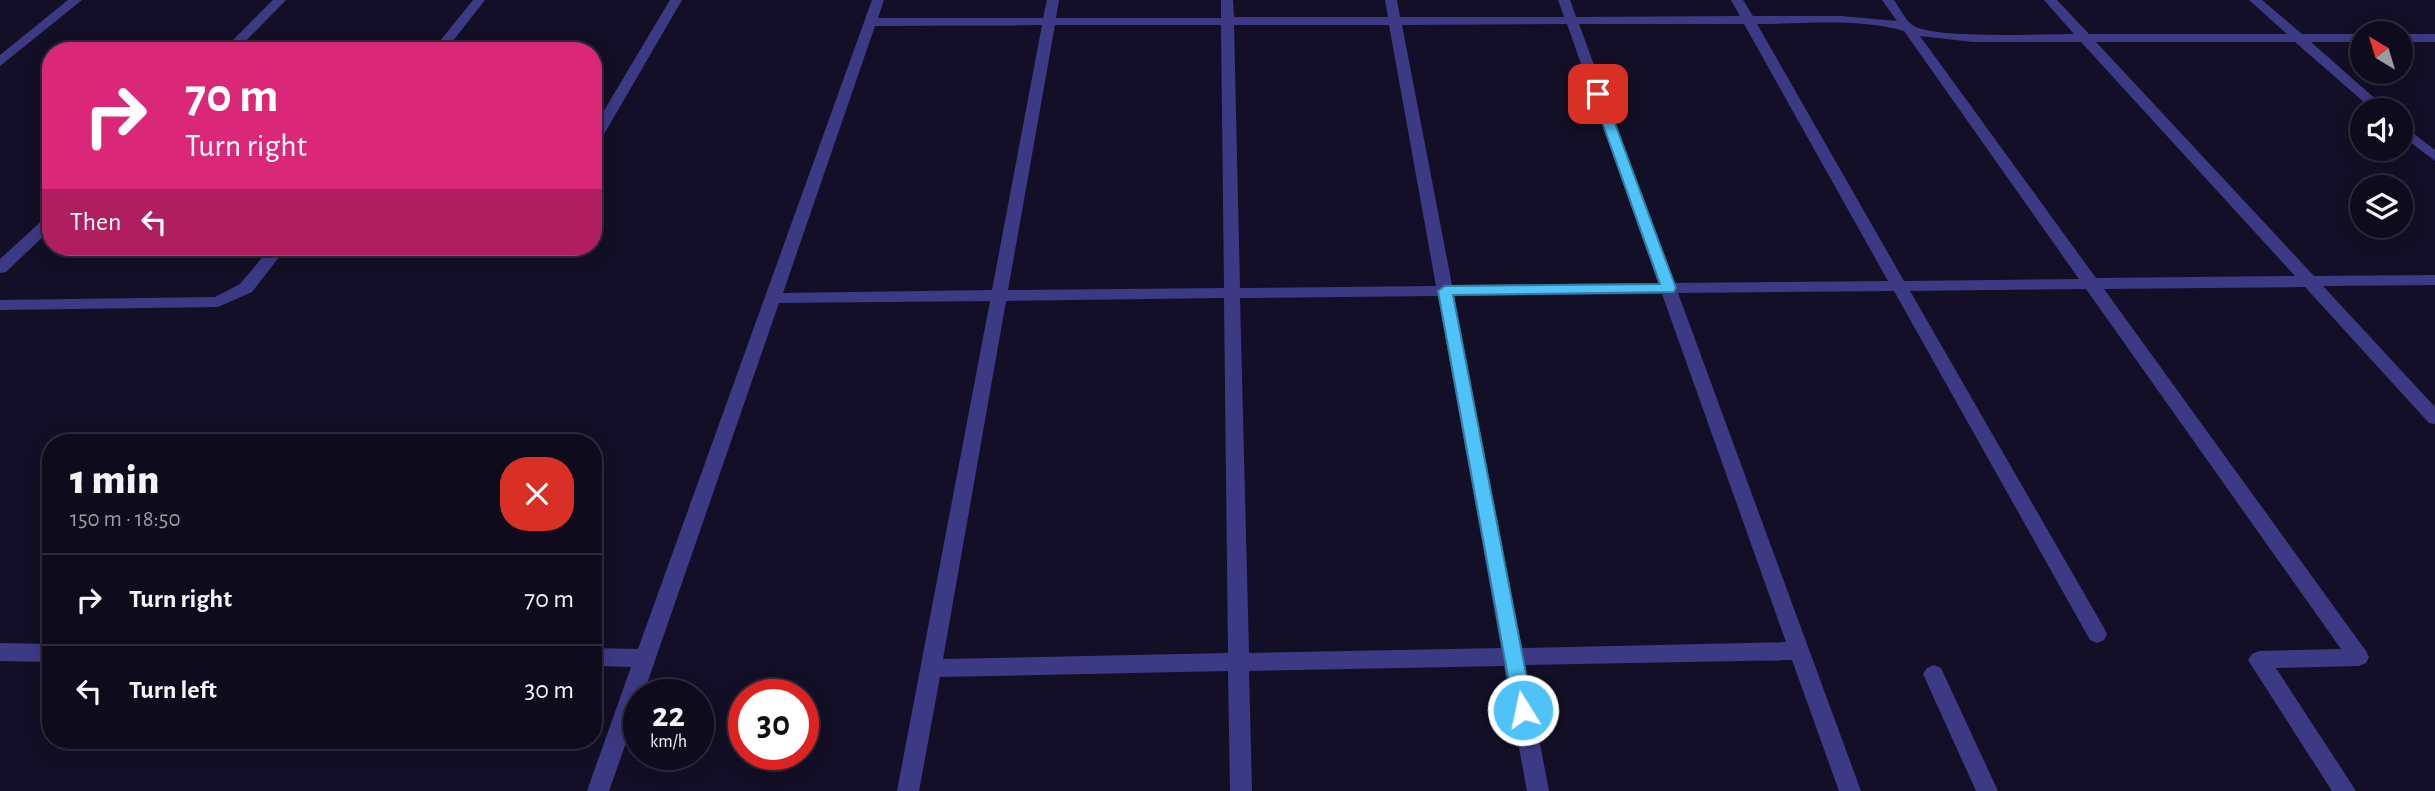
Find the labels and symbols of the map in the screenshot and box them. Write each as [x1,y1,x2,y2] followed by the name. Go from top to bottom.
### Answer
[2350,21,2413,84] north arrow
[1568,64,1628,124] pin
[1486,673,1560,747] position arrow
[728,679,819,770] speed limit sign: 30

